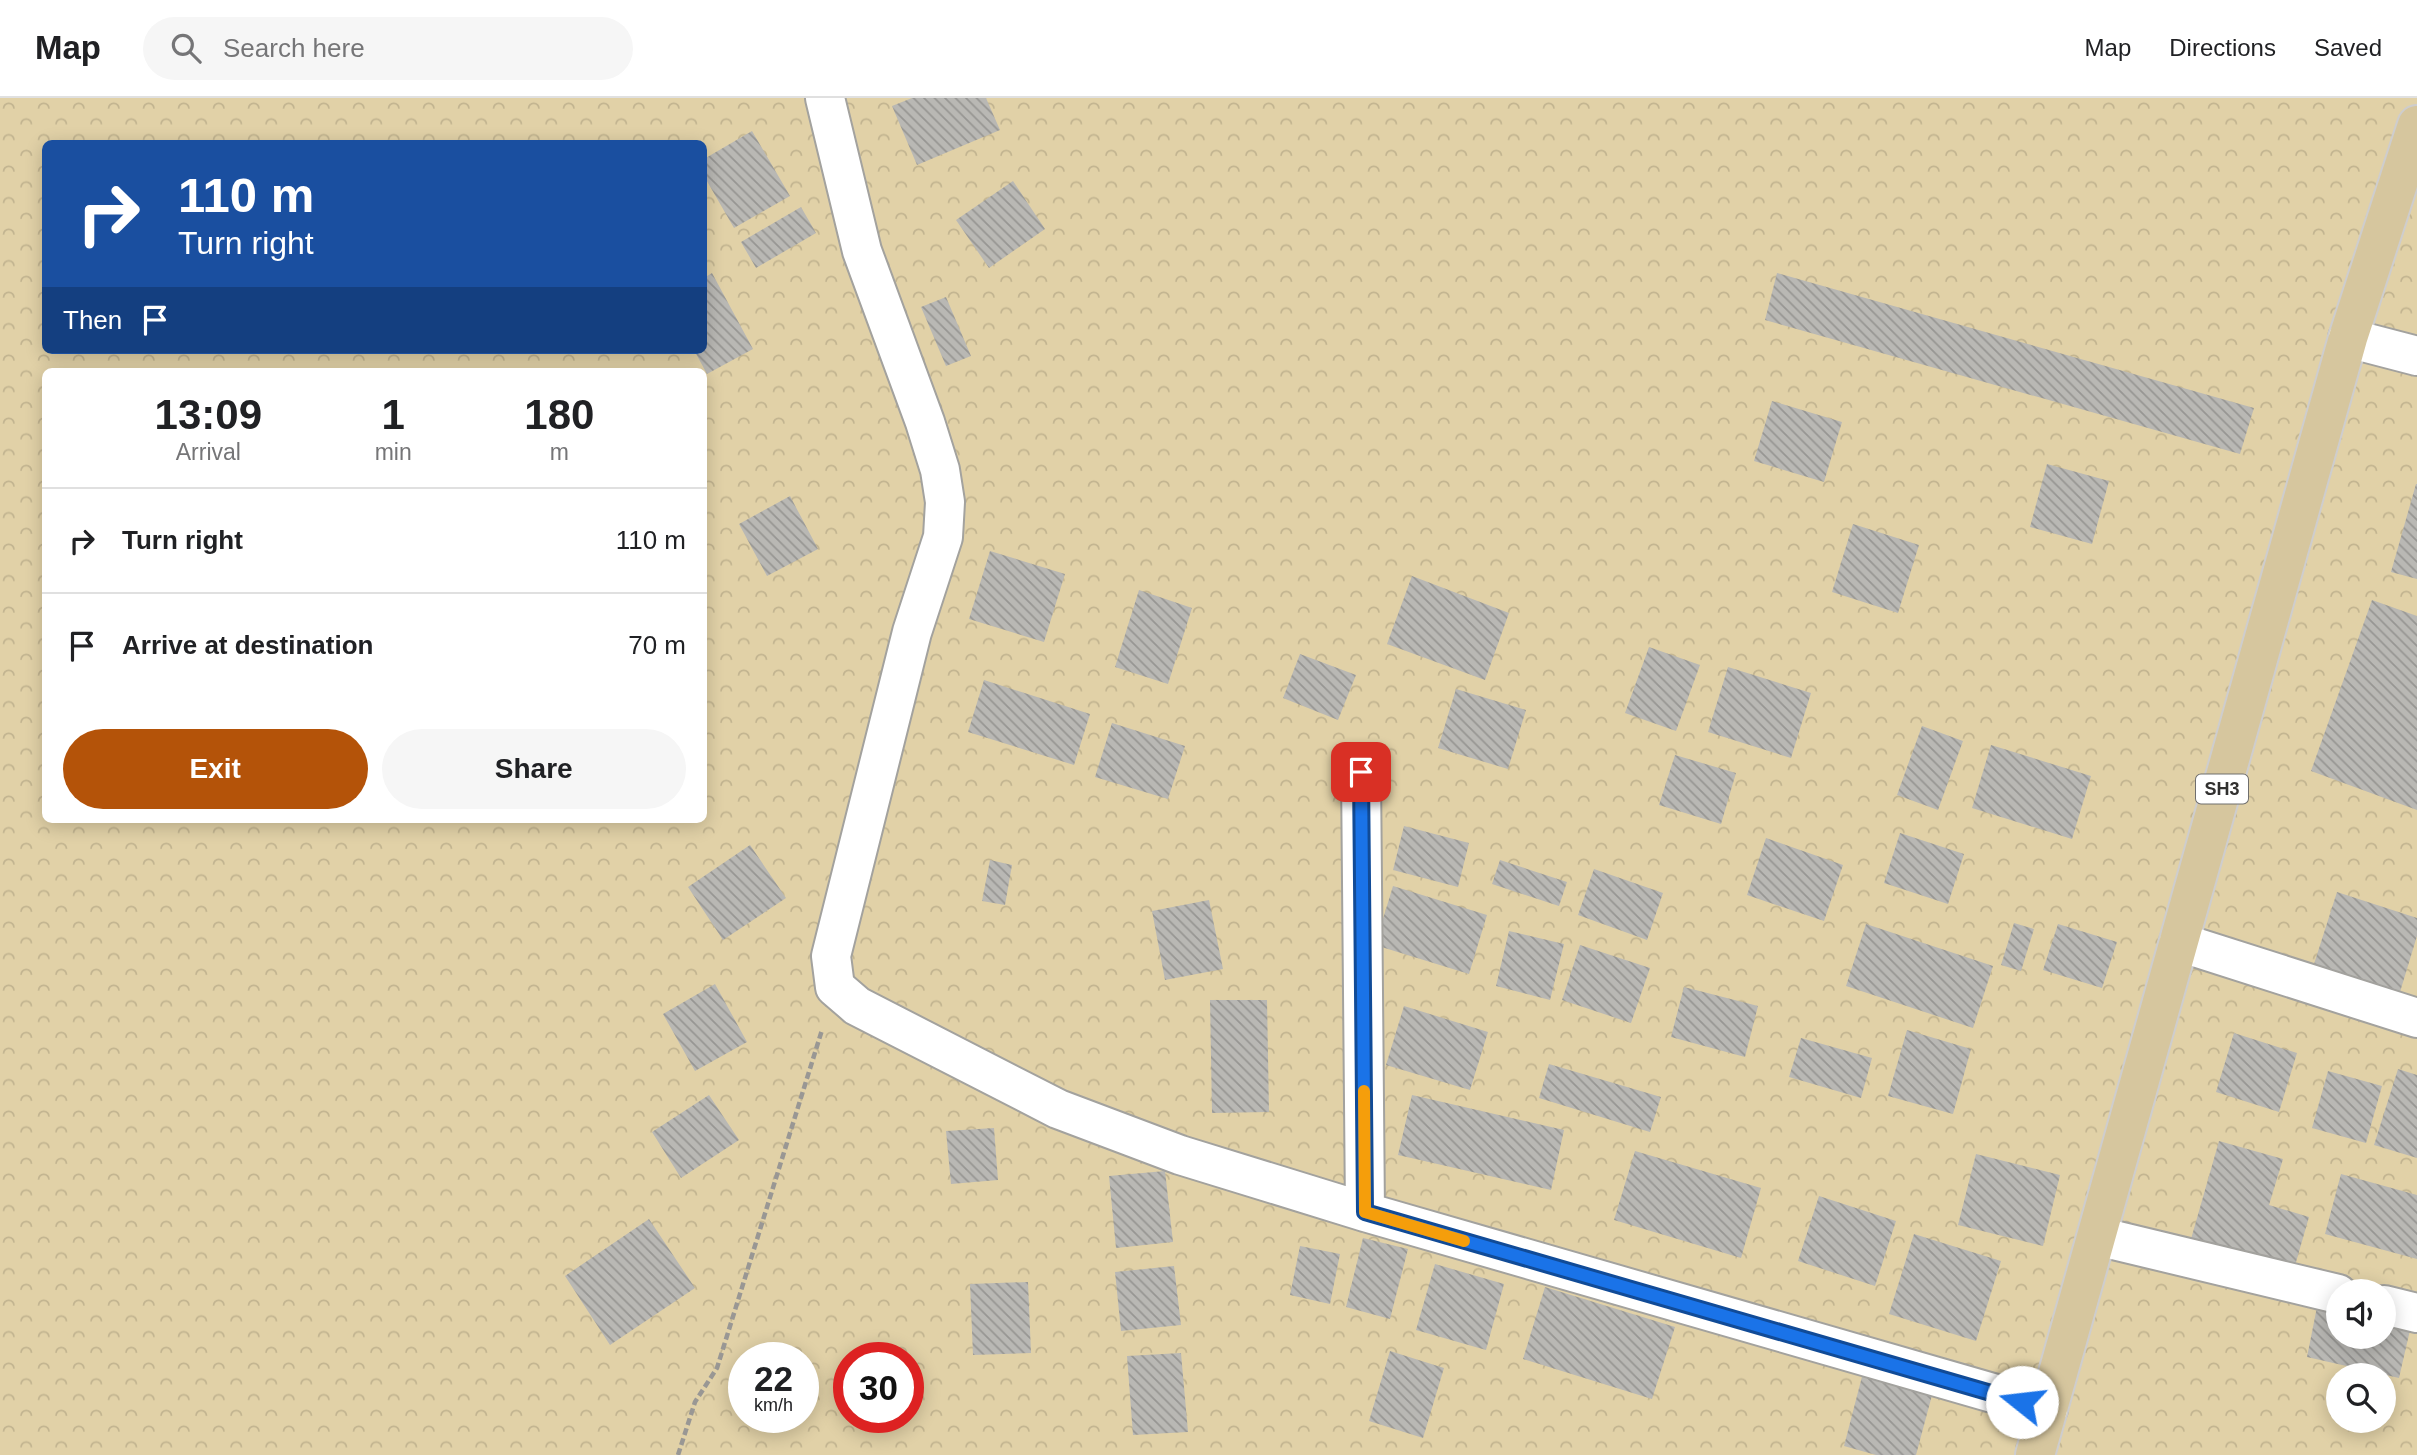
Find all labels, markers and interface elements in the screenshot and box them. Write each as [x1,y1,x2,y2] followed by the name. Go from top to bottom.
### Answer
[143,17,633,80] search box
[35,29,101,66] text: Map
[167,29,205,67] icon: search
[223,33,365,63] text: Search here
[2085,34,2131,61] text: Map
[2169,34,2276,61] text: Directions
[2314,34,2382,61] text: Saved
[63,168,154,259] icon: right
[178,168,314,222] text: 110 m
[178,225,314,261] text: Turn right
[136,301,174,339] icon: arrive
[63,305,122,335] text: Then
[155,391,262,438] text: 13:09
[381,391,405,438] text: 1
[524,391,594,438] text: 180
[176,439,241,465] text: Arrival
[375,439,412,465] text: min
[550,439,569,465] text: m
[63,522,101,560] icon: right
[122,525,243,555] text: Turn right
[616,525,686,555] text: 110 m
[63,627,101,665] icon: arrive
[122,630,373,660] text: Arrive at destination
[628,630,686,660] text: 70 m
[63,729,368,809] button: Exit
[382,729,686,809] button: Share
[1331,742,1391,802] pin
[1342,753,1380,791] icon: arrive
[2196,774,2248,804] road number: SH3
[2326,1279,2396,1433] map controls
[2326,1279,2396,1349] button: sound
[833,1342,924,1433] speed limit sign: 30
[754,1359,793,1398] text: 22
[2326,1363,2396,1433] button: search
[1985,1365,2059,1439] position arrow
[754,1395,793,1415] text: km/h

